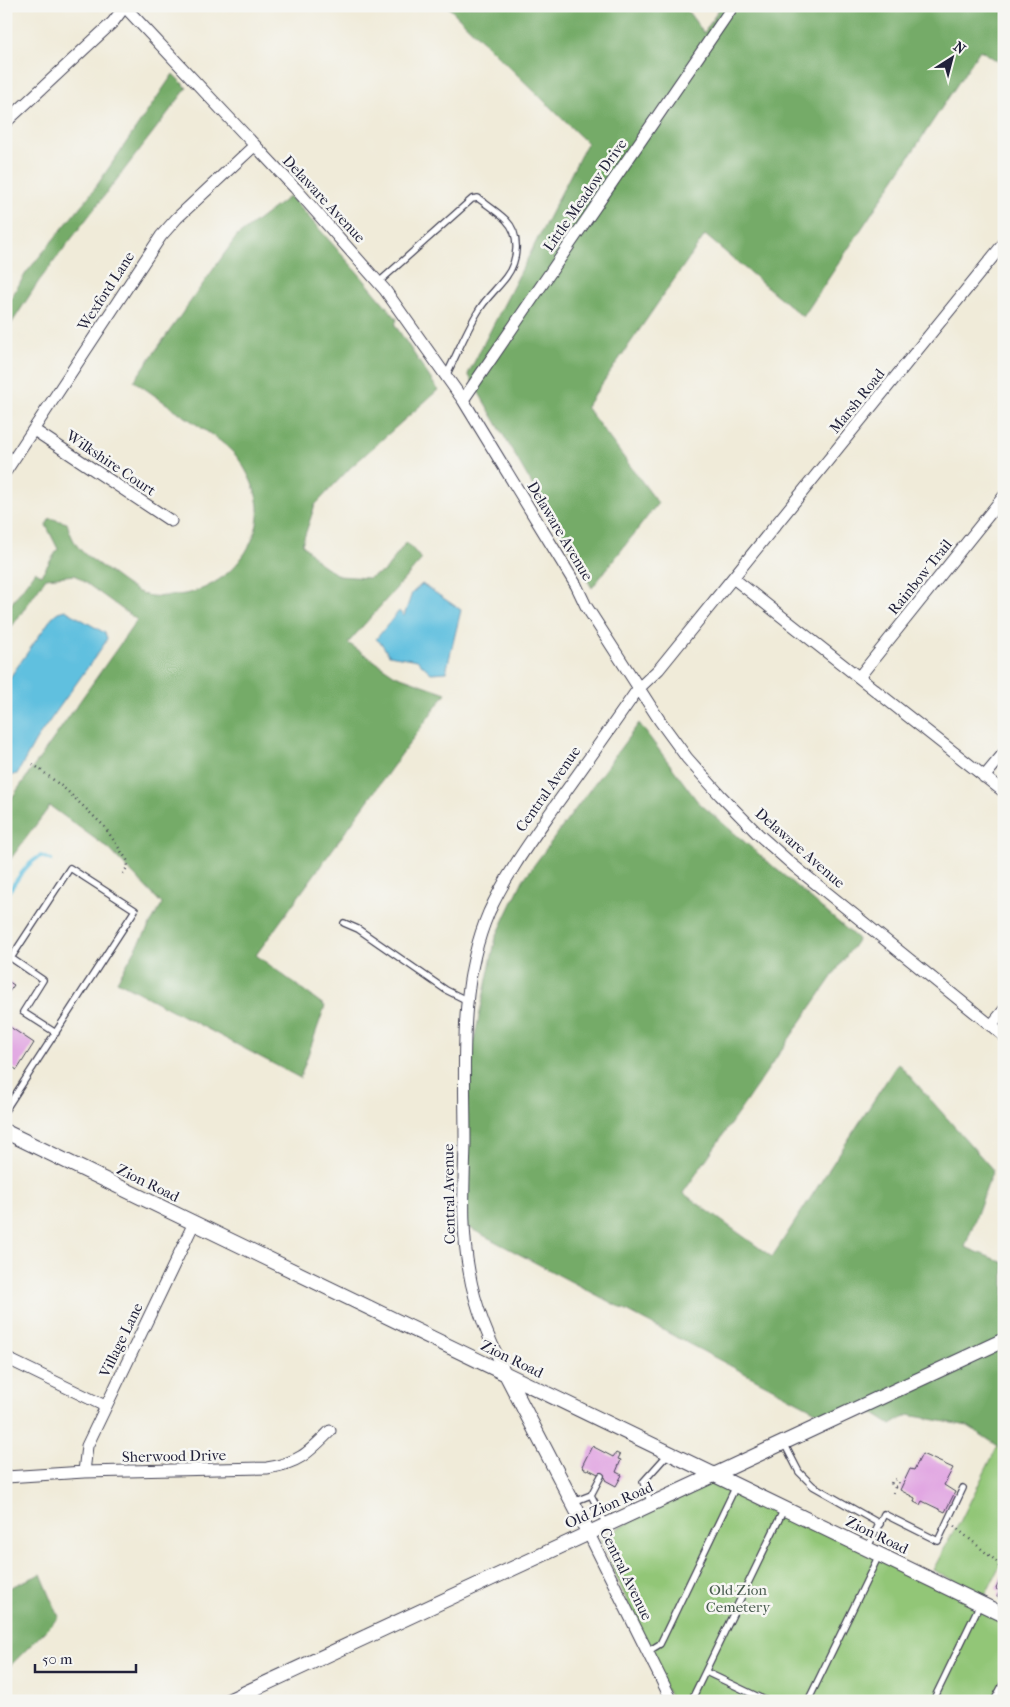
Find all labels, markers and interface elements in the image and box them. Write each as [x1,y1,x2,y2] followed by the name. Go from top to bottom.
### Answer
[928,32,978,82] north arrow
[950,38,969,58] text: N
[539,135,631,255] street label: Little Meadow Drive
[279,152,369,247] street label: Delaware Avenue
[73,248,139,335] street label: Wexford Lane
[826,365,889,437] street label: Marsh Road
[62,426,160,500] street label: Wilkshire Court
[523,478,597,585] street label: Delaware Avenue
[884,536,956,618] street label: Rainbow Trail
[512,742,585,835] street label: Central Avenue
[752,804,849,892] street label: Delaware Avenue
[439,1143,459,1244] street label: Central Avenue
[114,1160,183,1206] street label: Zion Road
[95,1300,147,1381] street label: Village Lane
[478,1336,547,1382] street label: Zion Road
[122,1446,227,1466] street label: Sherwood Drive
[562,1477,657,1532] street label: Old Zion Road
[843,1512,912,1558] street label: Zion Road
[596,1525,656,1624] street label: Central Avenue
[706,1581,771,1616] park label: Old Zion Cemetery
[35,1642,136,1674] scale bar
[42,1650,73,1668] text: 50 m

